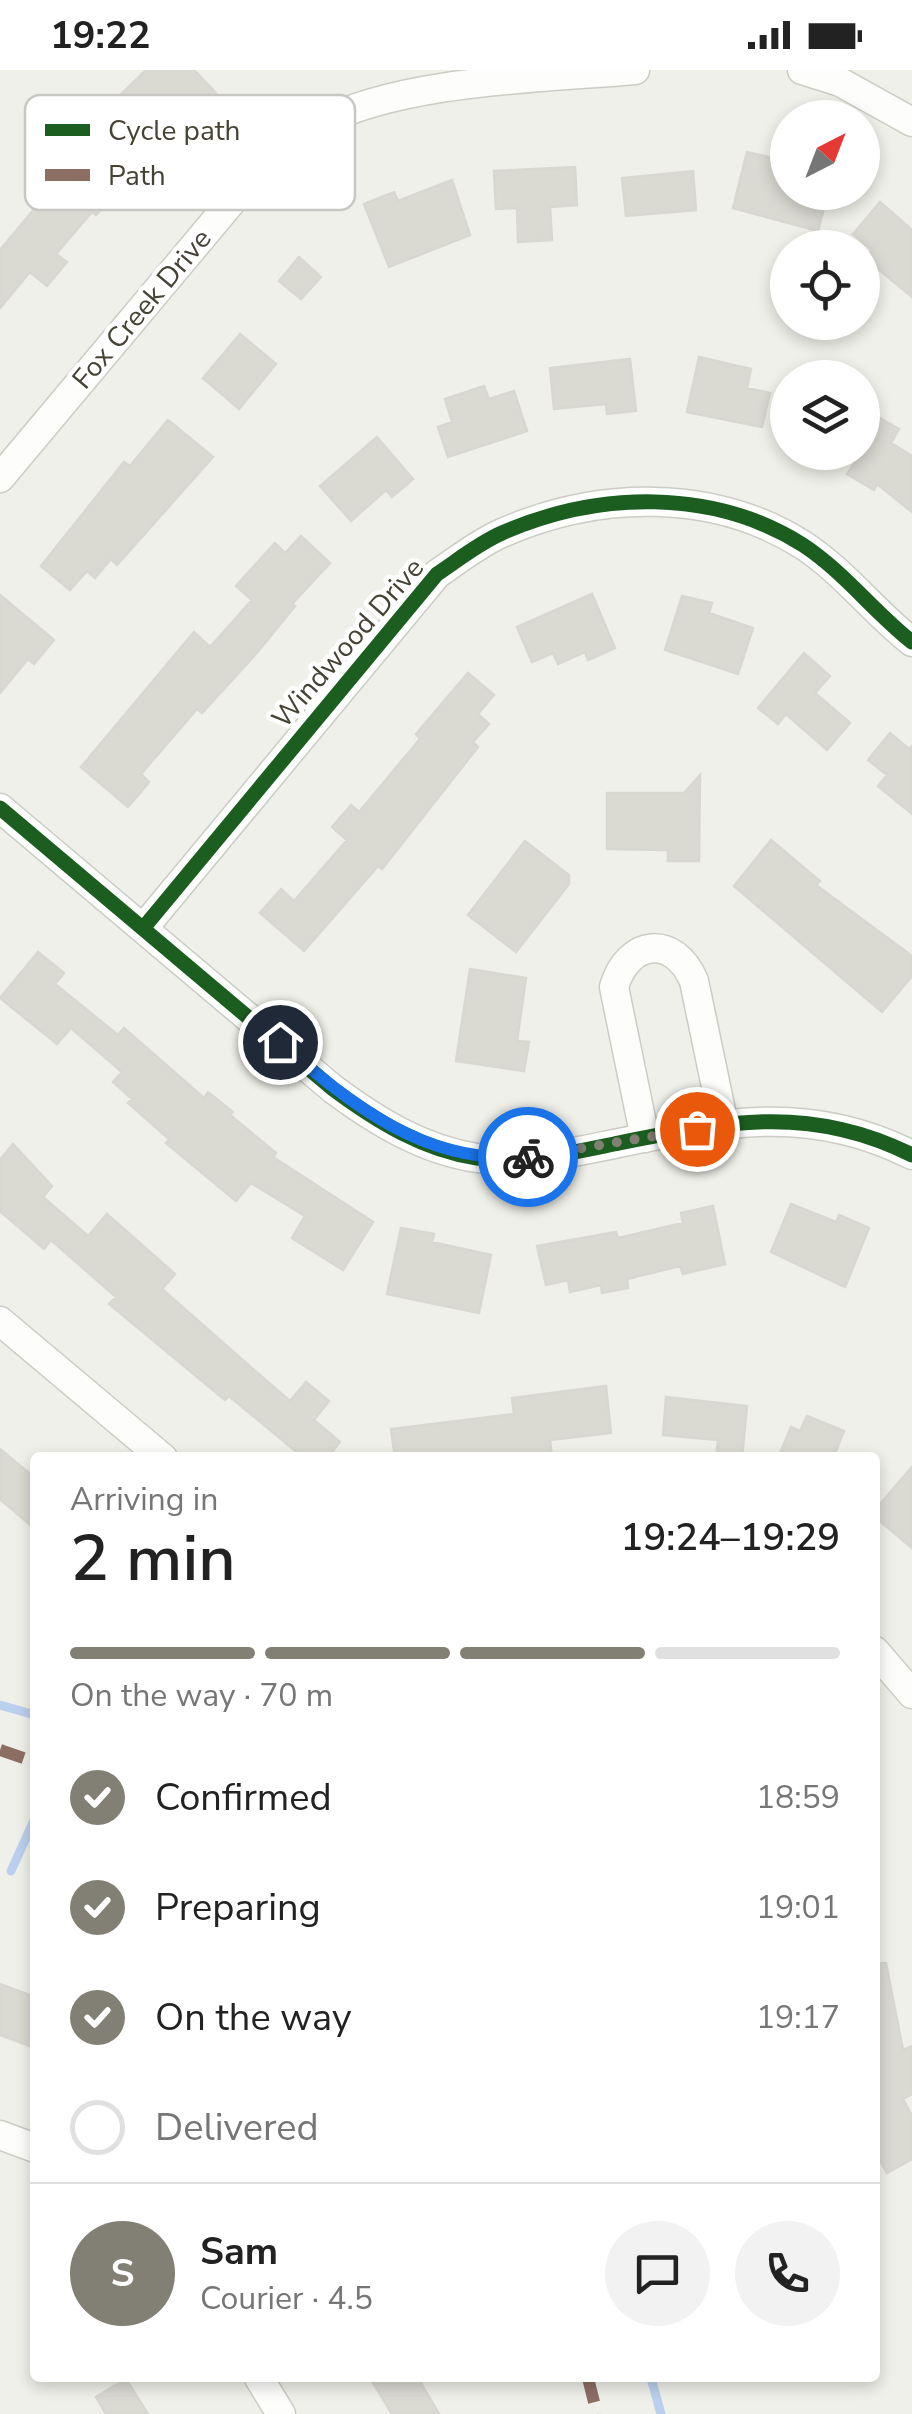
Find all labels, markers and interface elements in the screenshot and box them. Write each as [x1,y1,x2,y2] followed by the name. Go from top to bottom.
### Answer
[50,10,151,61] text: 19:22
[25,95,355,210] legend
[770,100,880,210] north arrow
[770,100,880,470] map controls
[108,112,240,150] text: Cycle path
[108,157,166,195] text: Path
[64,221,220,397] street label: Fox Creek Drive
[770,230,880,340] button: locate
[770,360,880,470] button: layers
[263,550,433,736] street label: Windwood Drive
[238,1000,323,1085] pin
[253,1015,308,1070] icon: home
[655,1087,740,1172] pin
[670,1102,725,1157] icon: bag
[478,1107,578,1207] courier
[501,1130,556,1185] icon: bike
[70,1478,218,1521] text: Arriving in
[621,1512,840,1563] text: 19:24–19:29
[70,1514,236,1603] text: 2 min
[70,1674,333,1717] text: On the way · 70 m
[70,1770,125,1825] icon: check
[155,1772,332,1823] text: Confirmed
[756,1776,840,1819] text: 18:59
[70,1880,125,1935] icon: check
[155,1882,321,1933] text: Preparing
[756,1886,840,1929] text: 19:01
[70,1990,125,2045] icon: check
[155,1992,351,2043] text: On the way
[756,1996,840,2039] text: 19:17
[155,2102,319,2153] text: Delivered
[605,2221,710,2326] button: chat
[735,2221,840,2326] button: phone
[200,2226,278,2277] text: Sam
[111,2248,134,2299] text: S
[200,2277,373,2320] text: Courier · 4.5

